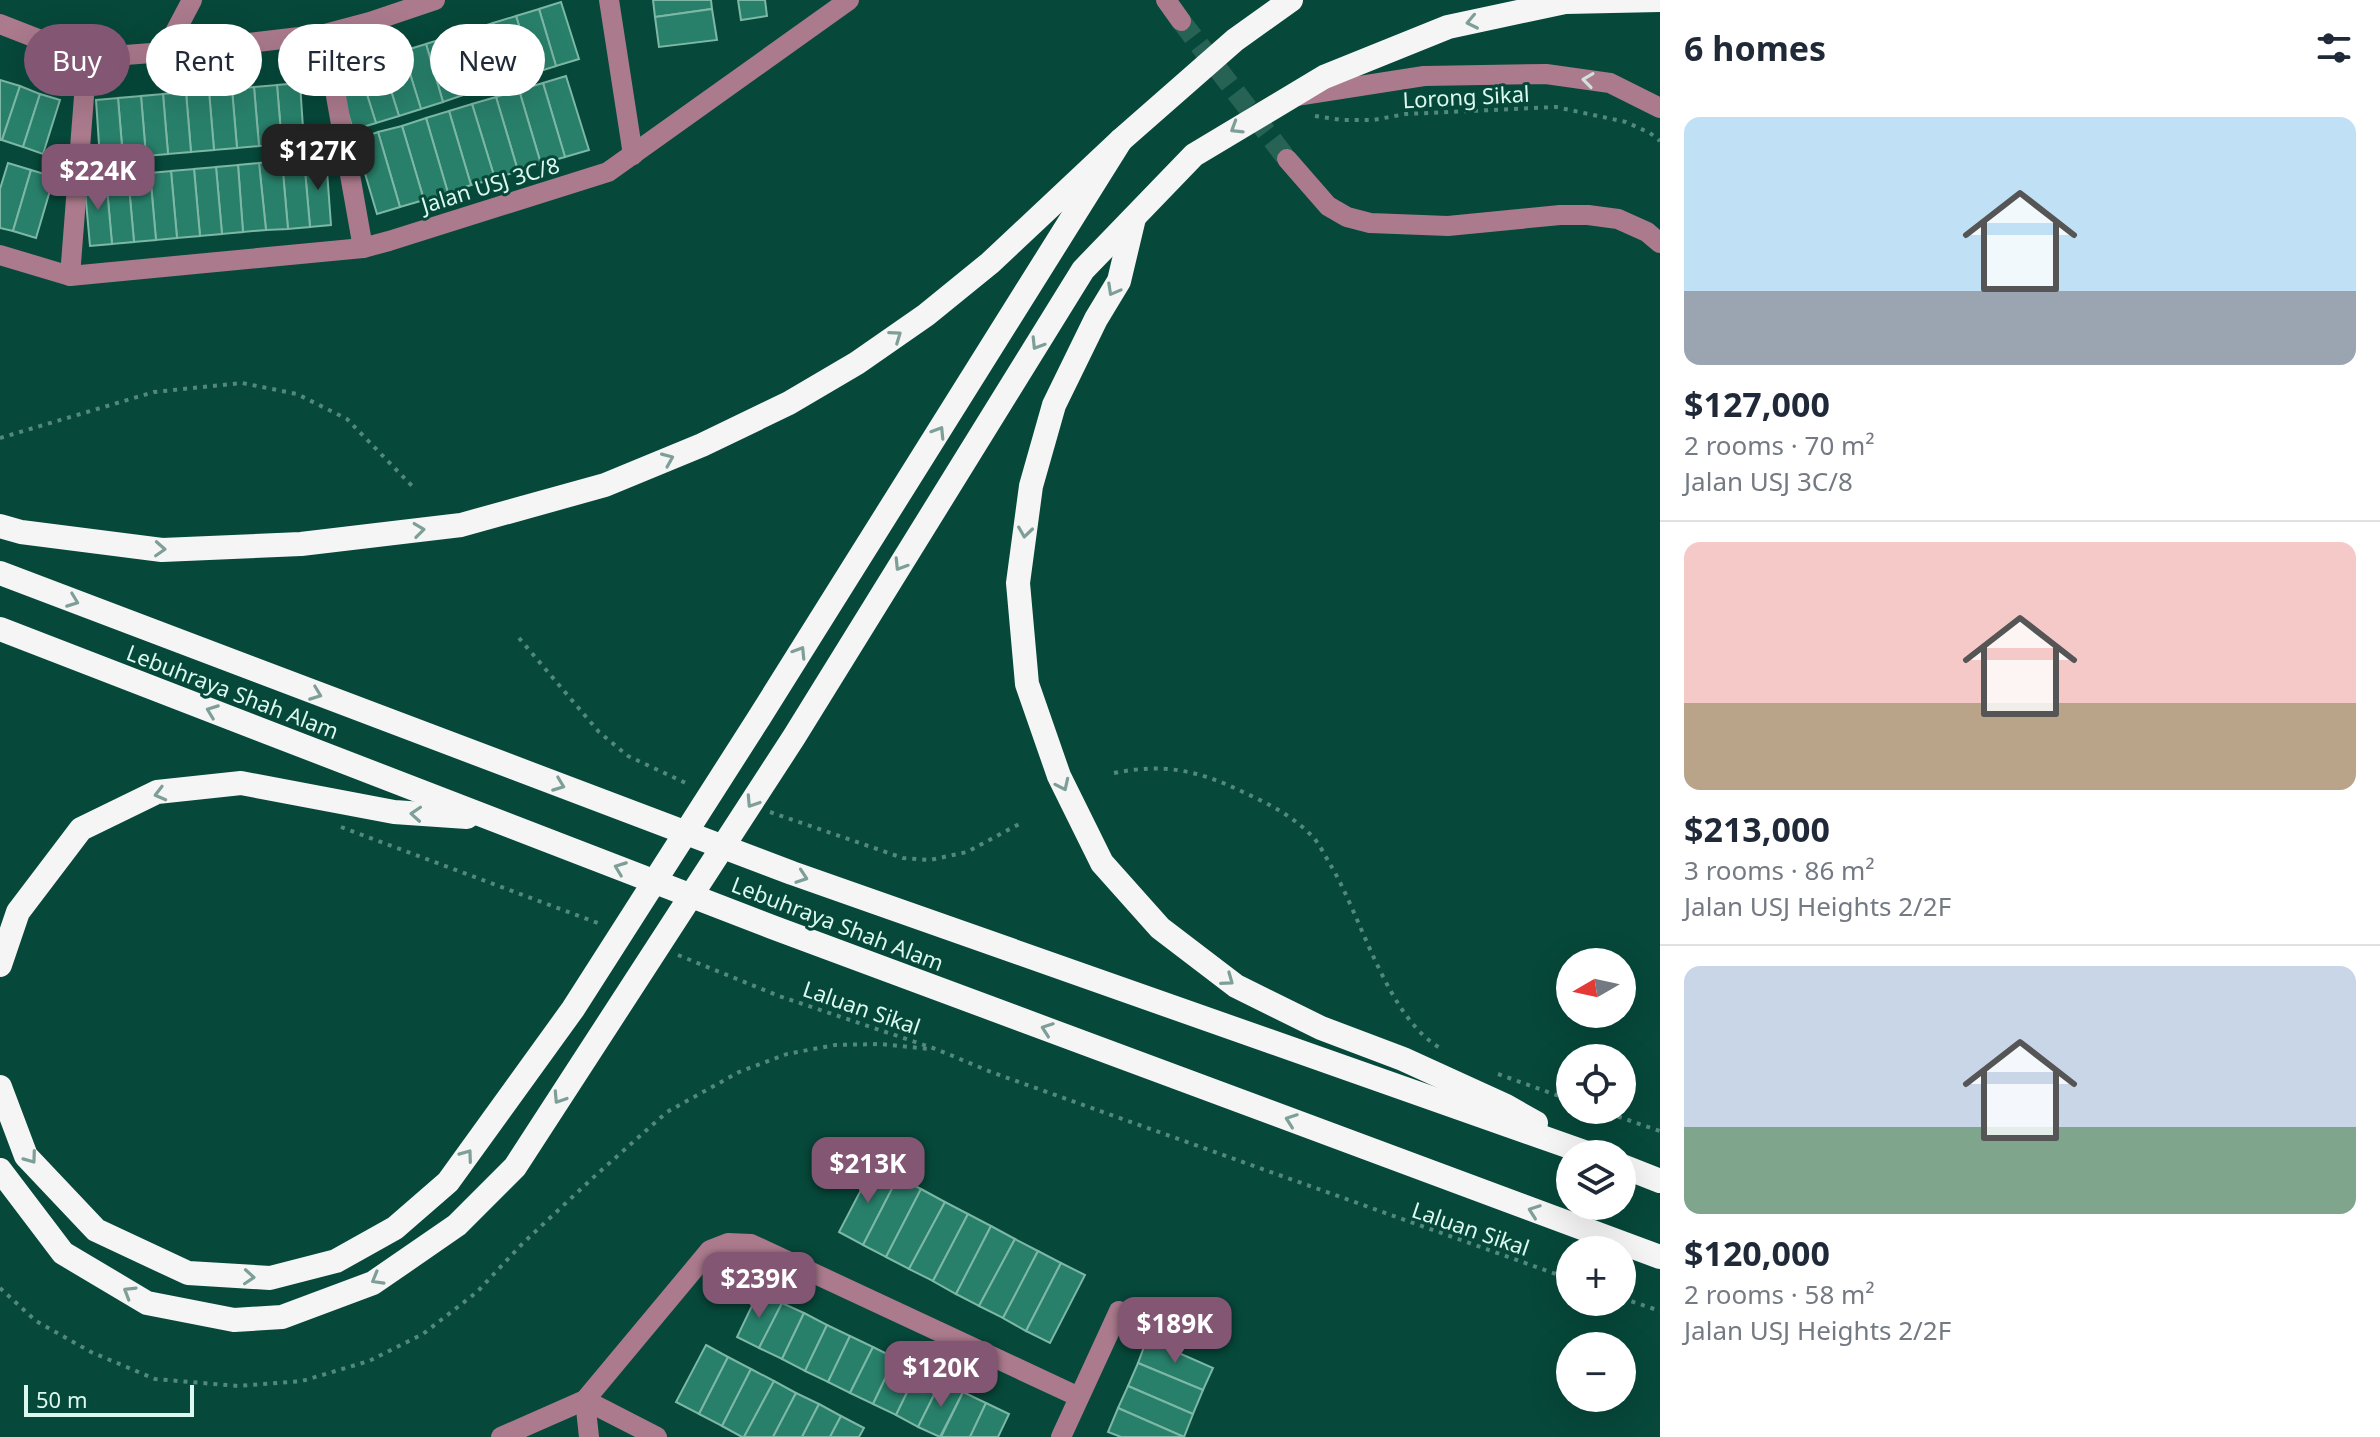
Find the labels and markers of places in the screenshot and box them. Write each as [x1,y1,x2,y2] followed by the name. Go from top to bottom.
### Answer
[262,124,374,192] pin: $127K
[42,144,154,212] pin: $224K
[812,1137,924,1205] pin: $213K
[703,1252,815,1320] pin: $239K
[1119,1297,1231,1365] pin: $189K
[885,1341,997,1409] pin: $120K

